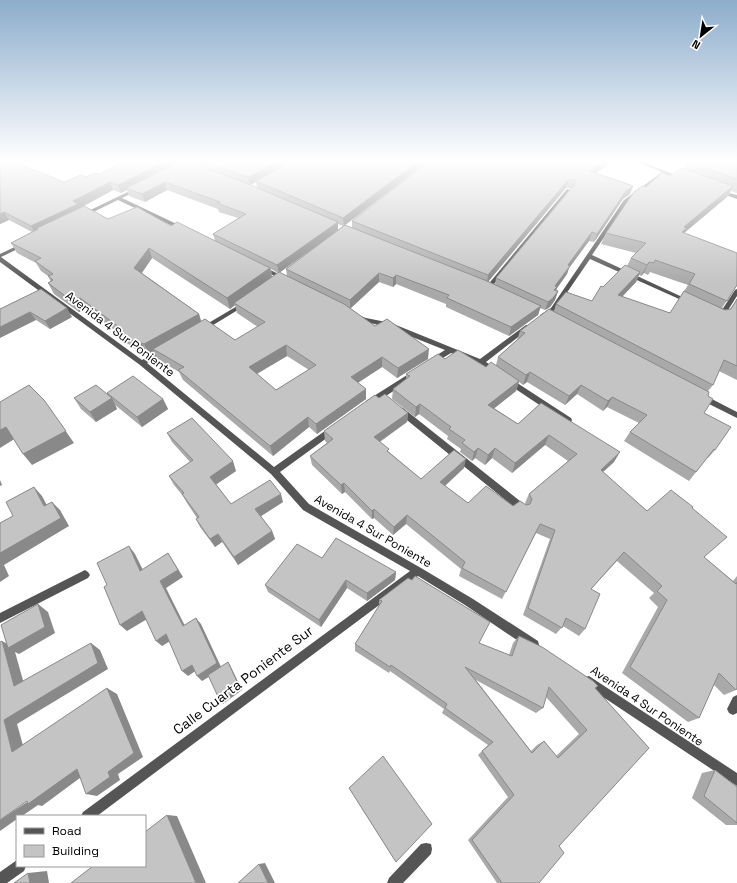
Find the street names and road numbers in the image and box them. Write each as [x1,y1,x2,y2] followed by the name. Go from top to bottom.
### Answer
[62,288,178,380] street label: Avenida 4 Sur Poniente
[311,491,435,571] street label: Avenida 4 Sur Poniente
[169,621,317,739] street label: Calle Cuarta Poniente Sur
[587,662,707,750] street label: Avenida 4 Sur Poniente

